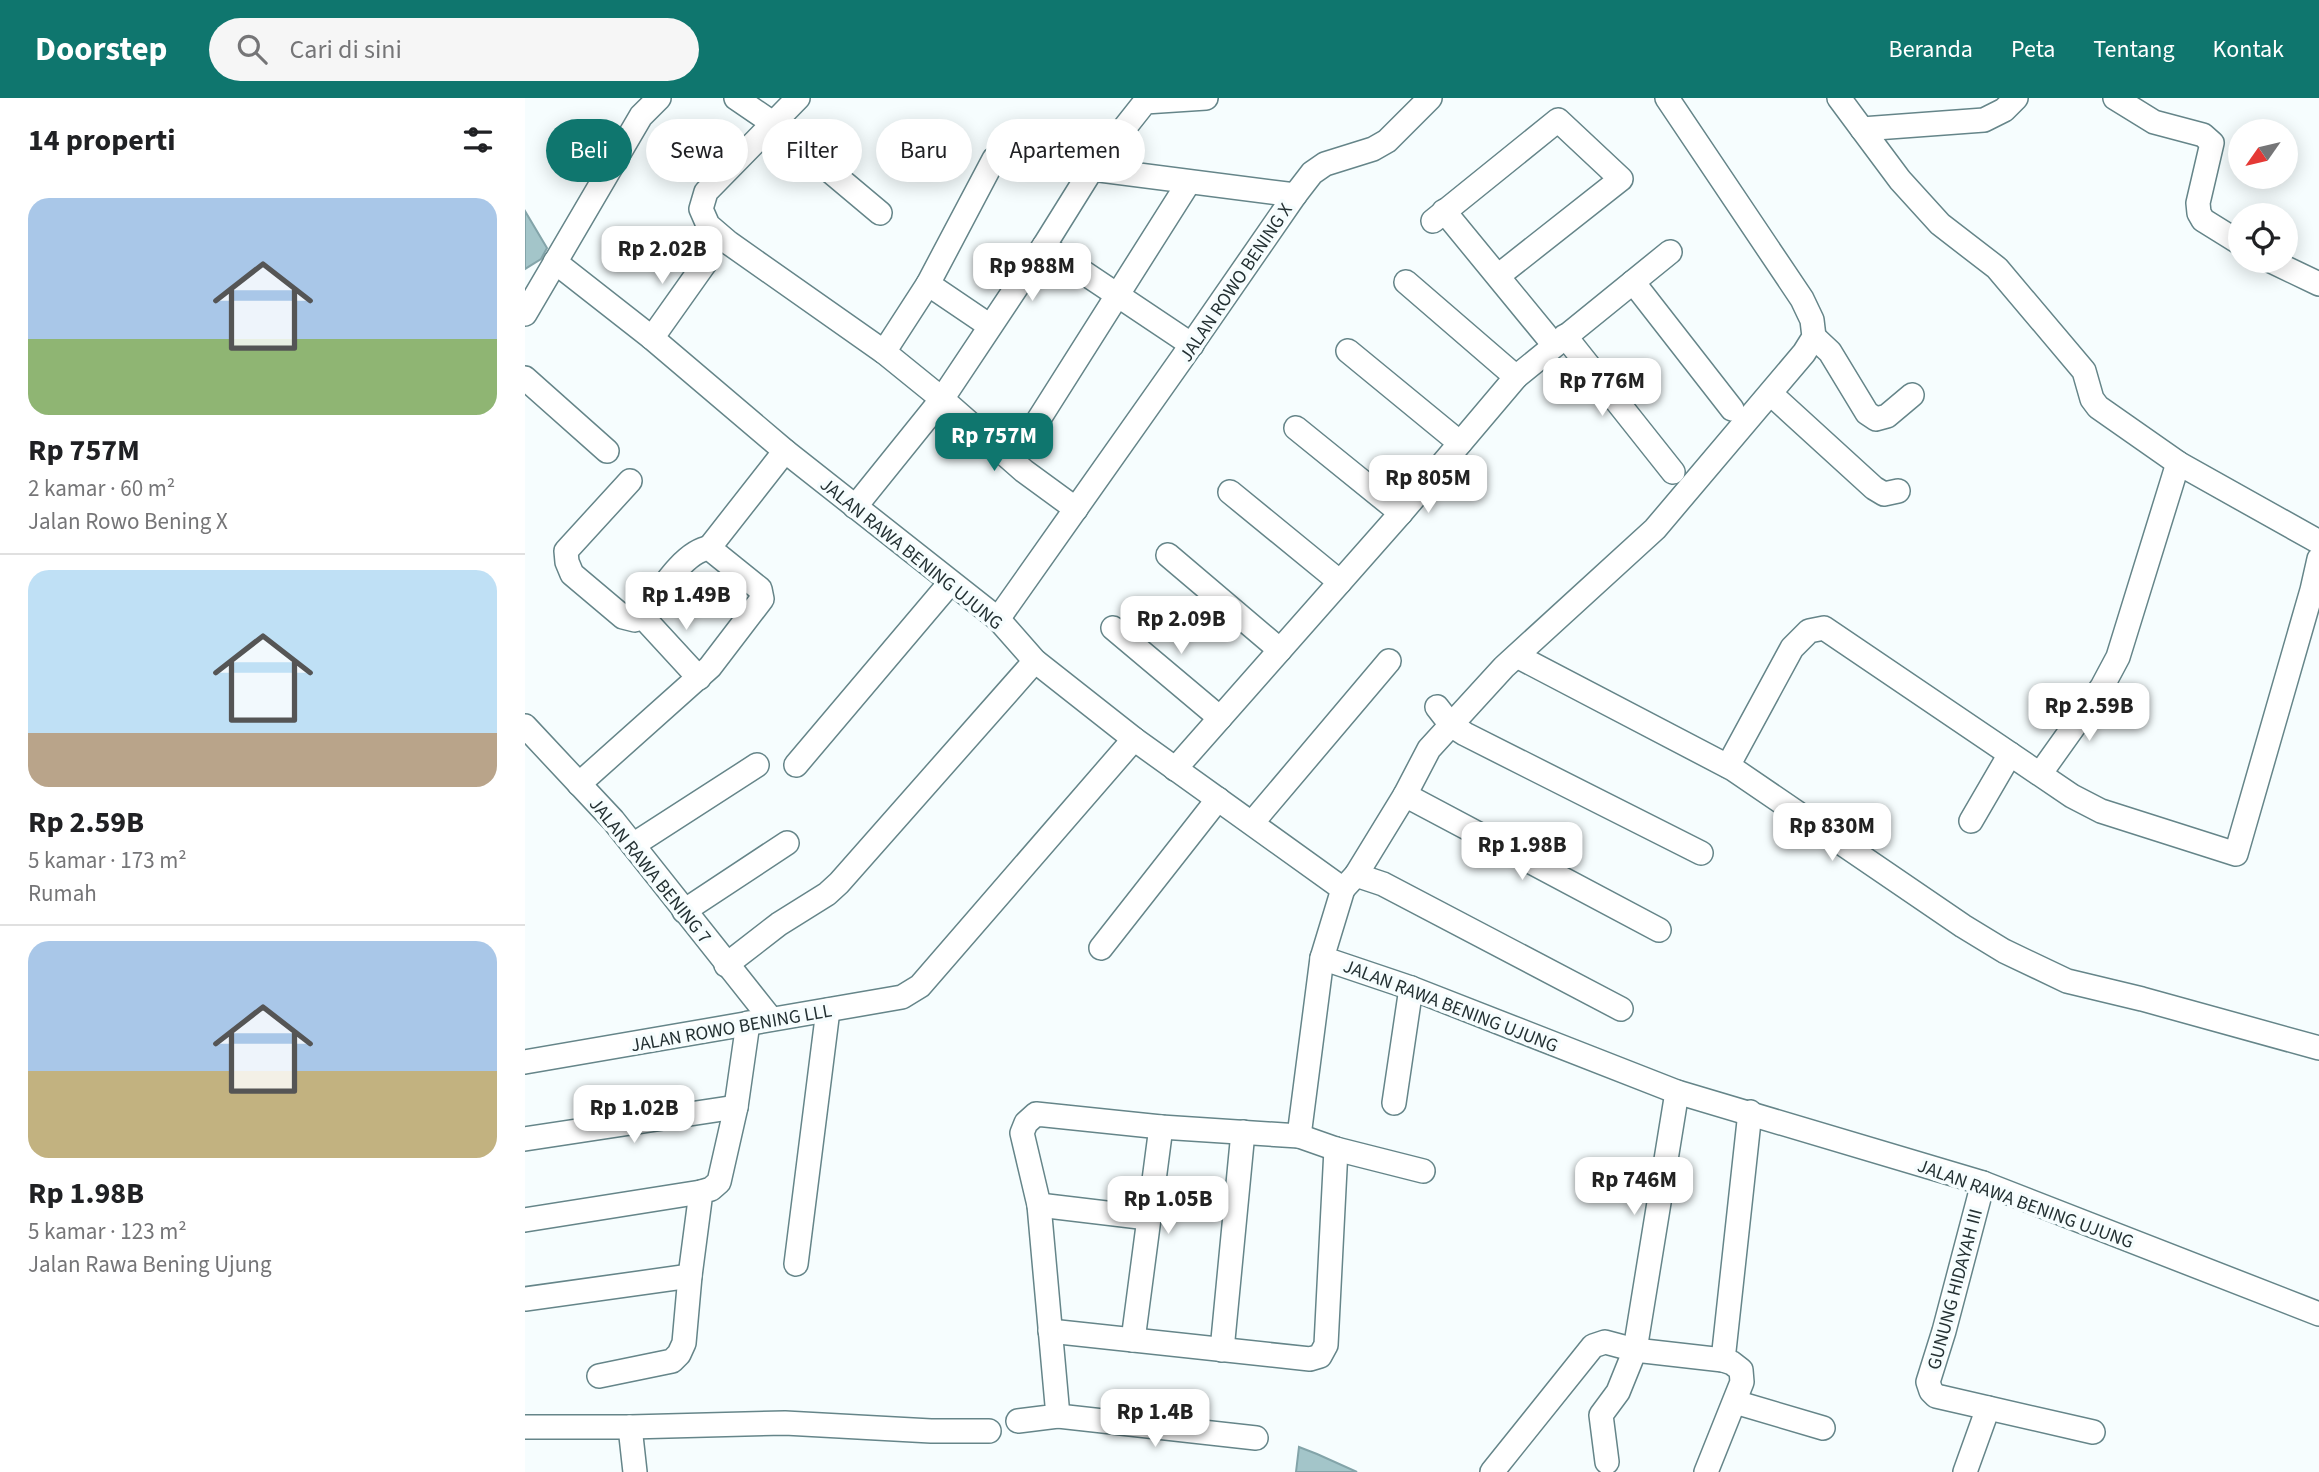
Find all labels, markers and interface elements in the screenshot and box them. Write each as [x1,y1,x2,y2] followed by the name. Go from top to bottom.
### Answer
[209,18,699,81] search box
[35,26,167,73] text: Doorstep
[233,30,271,68] icon: search
[289,31,402,68] text: Cari di sini
[1889,32,1973,67] text: Beranda
[2011,32,2055,67] text: Peta
[2093,32,2175,67] text: Tentang
[2213,32,2284,67] text: Kontak
[28,119,176,162] text: 14 properti
[546,119,632,182] chip: Beli
[646,119,748,182] chip: Sewa
[762,119,862,182] chip: Filter
[876,119,972,182] chip: Baru
[986,119,1145,182] chip: Apartemen
[2228,119,2298,189] north arrow
[2228,119,2298,273] map controls
[459,121,497,159] icon: filters
[1173,198,1299,367] street label: JALAN ROWO BENING X
[2228,203,2298,273] button: locate
[590,226,734,286] pin: Rp 2.02B
[617,232,707,265] text: Rp 2.02B
[200,243,326,369] icon: home
[967,244,1097,303] pin: Rp 988M
[989,249,1075,282] text: Rp 988M
[1537,358,1667,418] pin: Rp 776M
[1559,364,1645,397] text: Rp 776M
[929,414,1059,473] pin: Rp 757M
[951,419,1037,452] text: Rp 757M
[28,429,140,472] text: Rp 757M
[1363,456,1493,515] pin: Rp 805M
[1385,461,1471,494] text: Rp 805M
[28,472,175,505] text: 2 kamar · 60 m²
[814,472,1008,636] street label: JALAN RAWA BENING UJUNG
[28,505,228,538] text: Jalan Rowo Bening X
[614,573,758,632] pin: Rp 1.49B
[641,578,731,611] text: Rp 1.49B
[1109,596,1253,656] pin: Rp 2.09B
[1136,602,1226,635] text: Rp 2.09B
[200,615,326,741] icon: home
[2017,684,2161,743] pin: Rp 2.59B
[2044,689,2134,722] text: Rp 2.59B
[582,792,717,950] street label: JALAN RAWA BENING 7
[28,801,144,844] text: Rp 2.59B
[1767,804,1897,863] pin: Rp 830M
[1789,809,1875,842] text: Rp 830M
[1450,822,1594,882] pin: Rp 1.98B
[1477,828,1567,861] text: Rp 1.98B
[28,844,187,877] text: 5 kamar · 173 m²
[28,877,97,910] text: Rumah
[1339,953,1562,1060] street label: JALAN RAWA BENING UJUNG
[200,986,326,1112] icon: home
[629,998,834,1059] street label: JALAN ROWO BENING LLL
[562,1086,706,1145] pin: Rp 1.02B
[589,1091,679,1124] text: Rp 1.02B
[1914,1153,2137,1256] street label: JALAN RAWA BENING UJUNG
[1569,1158,1699,1217] pin: Rp 746M
[1591,1163,1677,1196] text: Rp 746M
[28,1172,144,1215] text: Rp 1.98B
[1096,1176,1240,1236] pin: Rp 1.05B
[1123,1182,1213,1215] text: Rp 1.05B
[1921,1206,1990,1373] street label: GUNUNG HIDAYAH III
[28,1215,187,1248] text: 5 kamar · 123 m²
[28,1248,272,1281] text: Jalan Rawa Bening Ujung
[1090,1390,1220,1449] pin: Rp 1.4B
[1117,1395,1193,1428] text: Rp 1.4B

